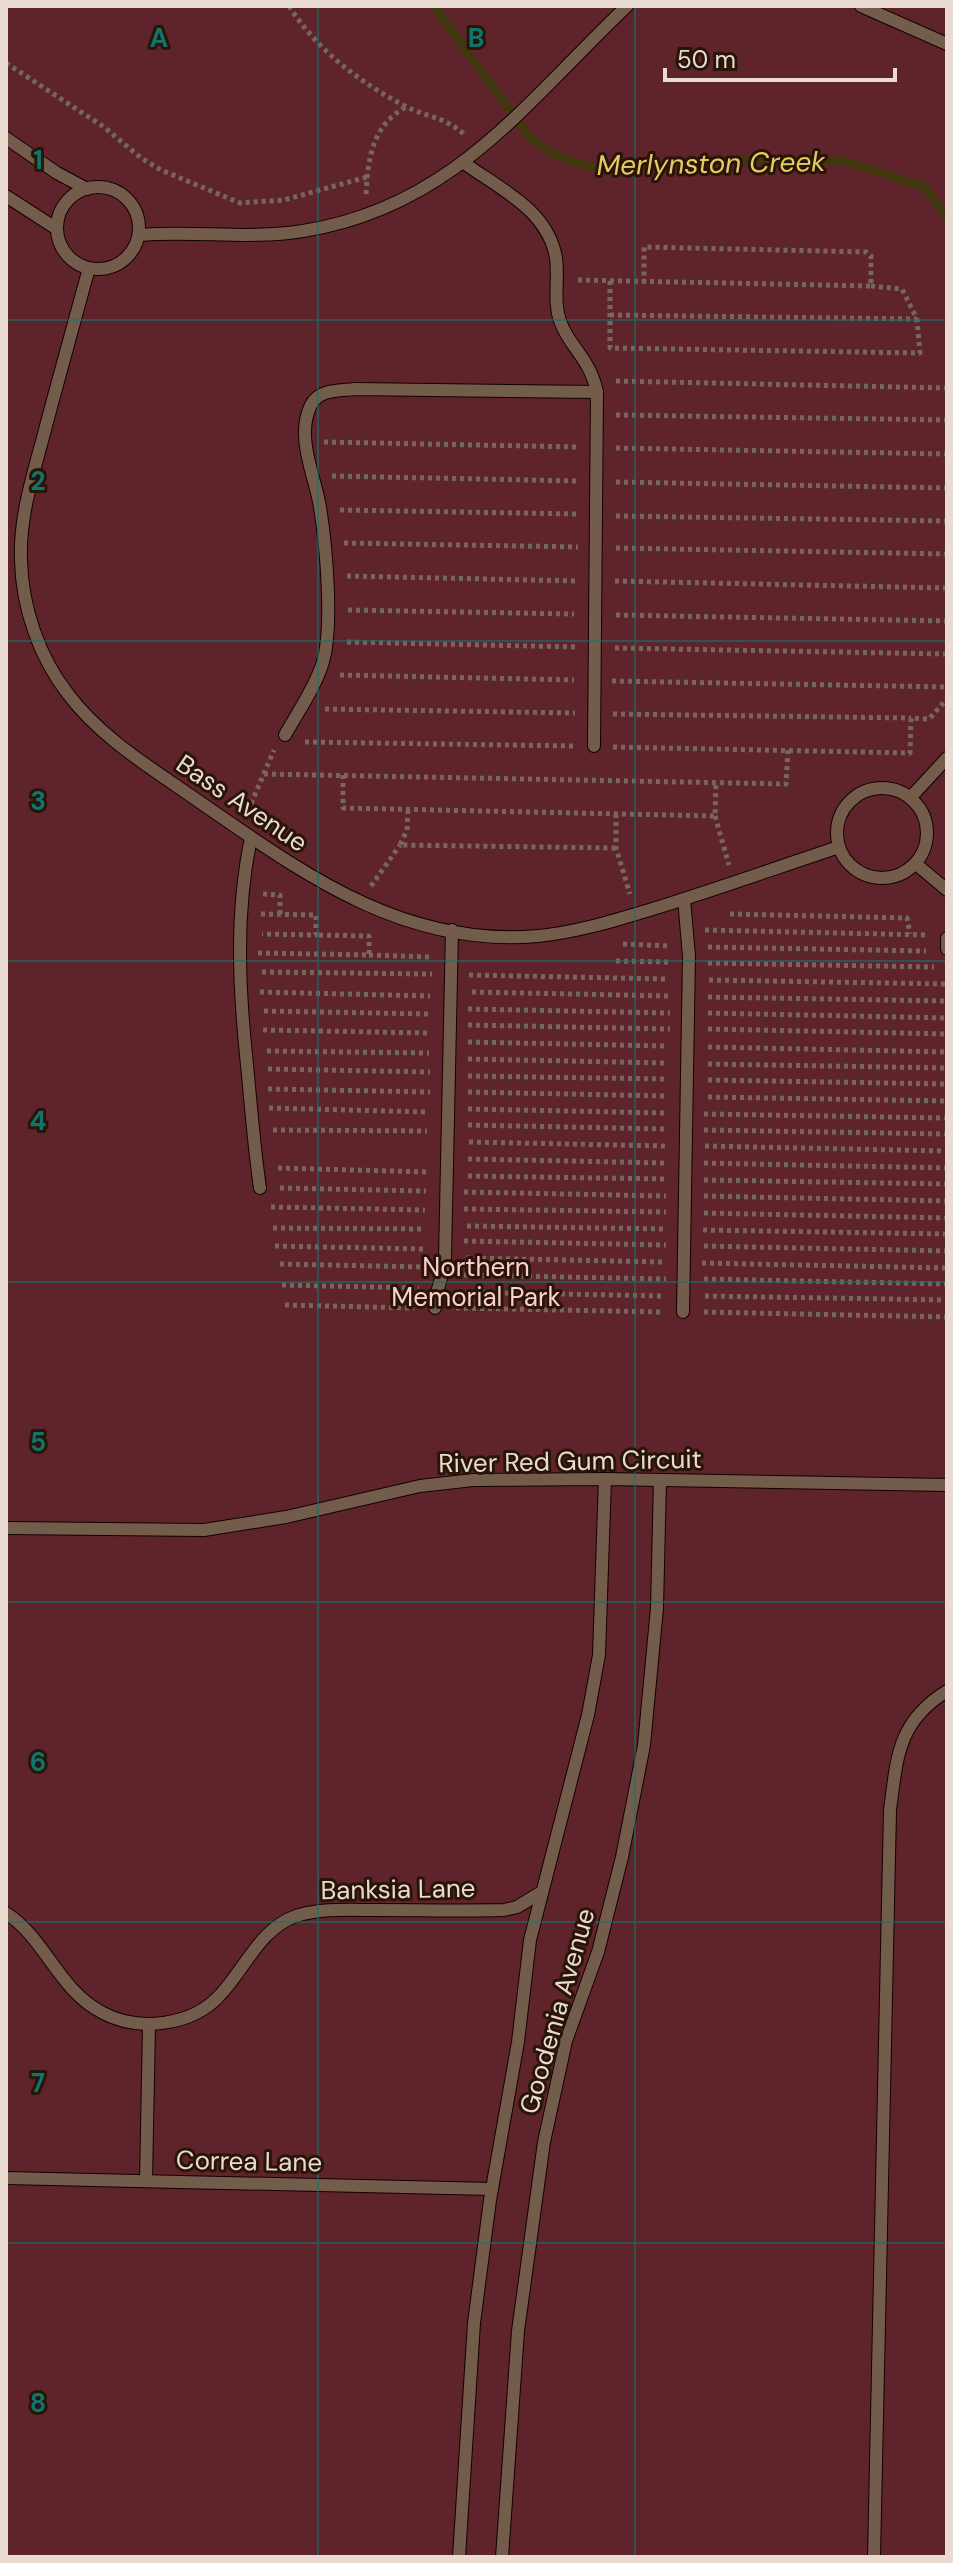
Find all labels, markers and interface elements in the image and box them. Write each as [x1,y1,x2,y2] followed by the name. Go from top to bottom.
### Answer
[150,21,168,55] text: A
[468,21,484,55] text: B
[665,32,895,82] scale bar
[677,44,736,75] text: 50 m
[33,143,43,177] text: 1
[596,143,826,184] water label: Merlynston Creek
[30,464,46,498] text: 2
[170,747,314,859] street label: Bass Avenue
[30,784,46,818] text: 3
[30,1104,46,1138] text: 4
[391,1250,561,1314] park label: Northern Memorial Park
[30,1425,46,1459] text: 5
[438,1442,702,1480] street label: River Red Gum Circuit
[30,1745,46,1779] text: 6
[320,1871,476,1907] street label: Banksia Lane
[511,1904,603,2118] street label: Goodenia Avenue
[31,2066,45,2100] text: 7
[176,2143,322,2179] street label: Correa Lane
[30,2386,46,2420] text: 8

